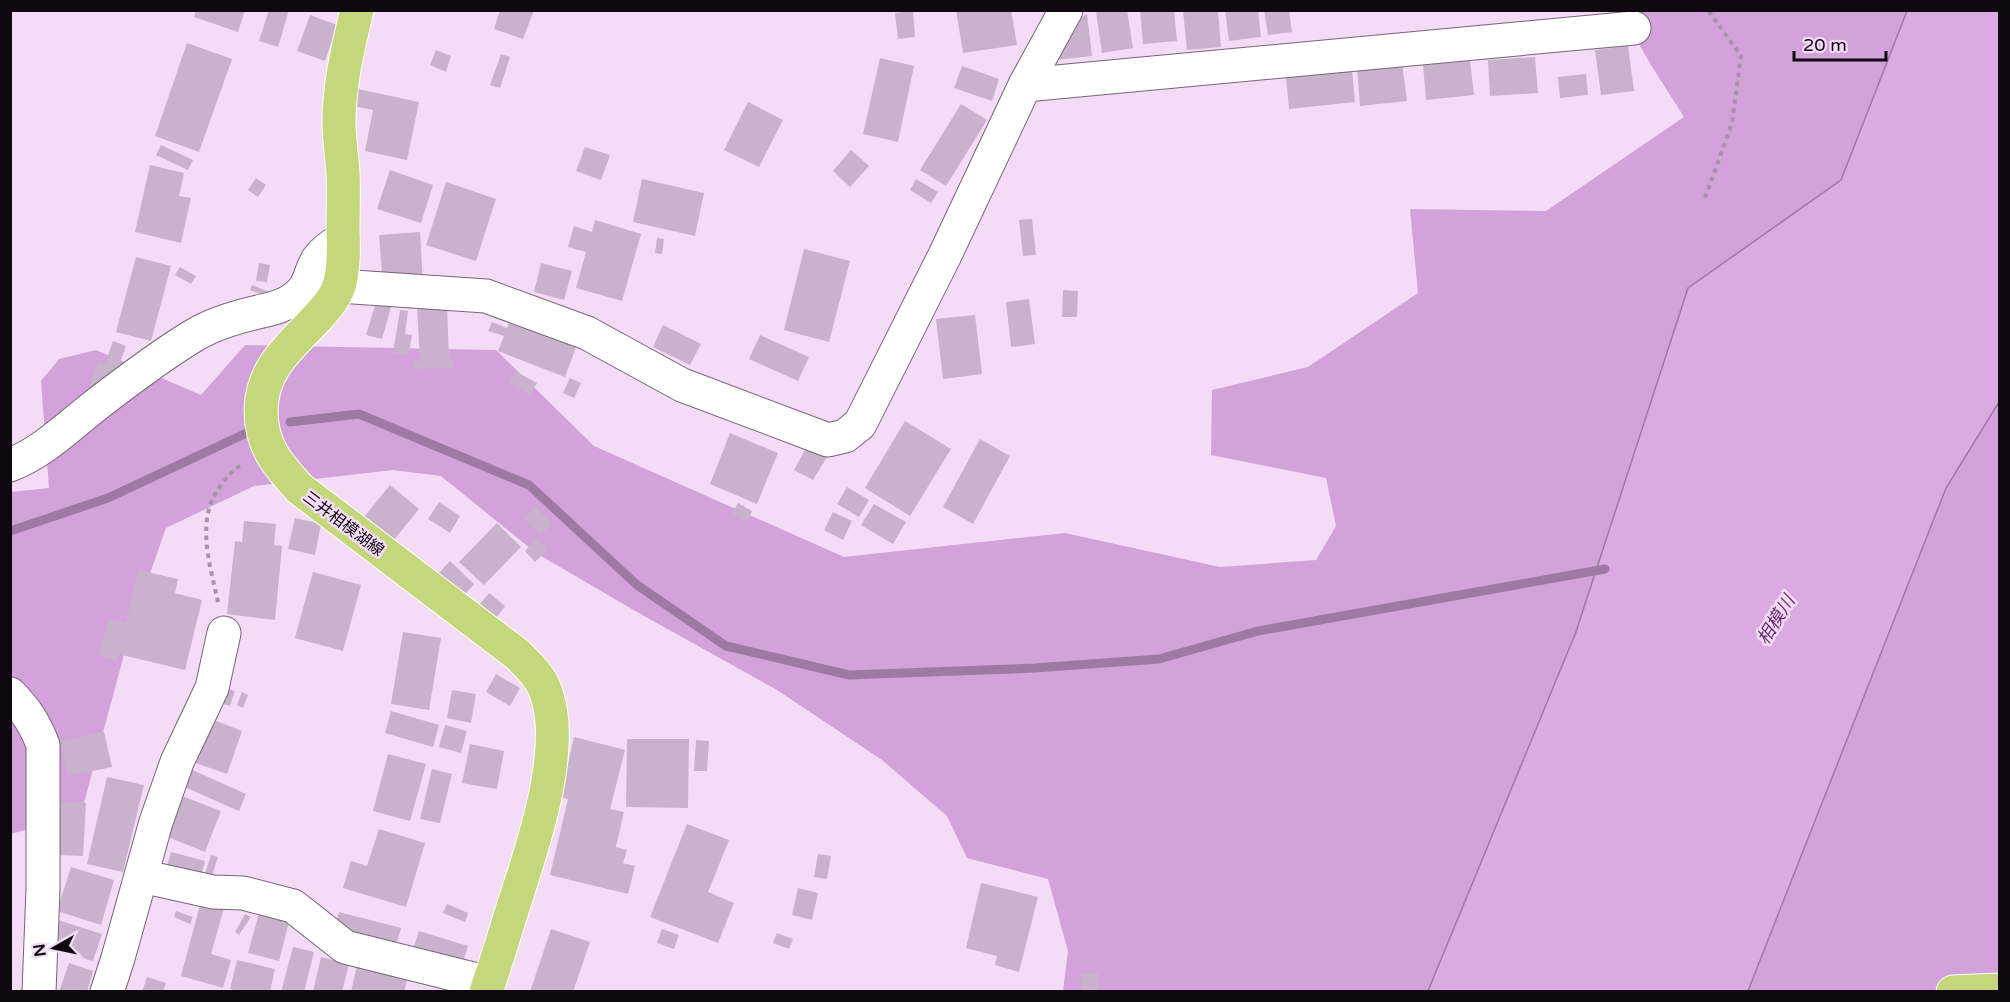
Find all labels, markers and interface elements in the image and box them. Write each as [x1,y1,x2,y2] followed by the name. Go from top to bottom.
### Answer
[1794,24,1886,62] scale bar
[1803,34,1847,56] text: 20 m
[299,487,388,561] street label: 三井相模湖線
[1752,590,1801,649] water label: 相模川
[24,918,84,978] north arrow
[29,942,51,958] text: N

